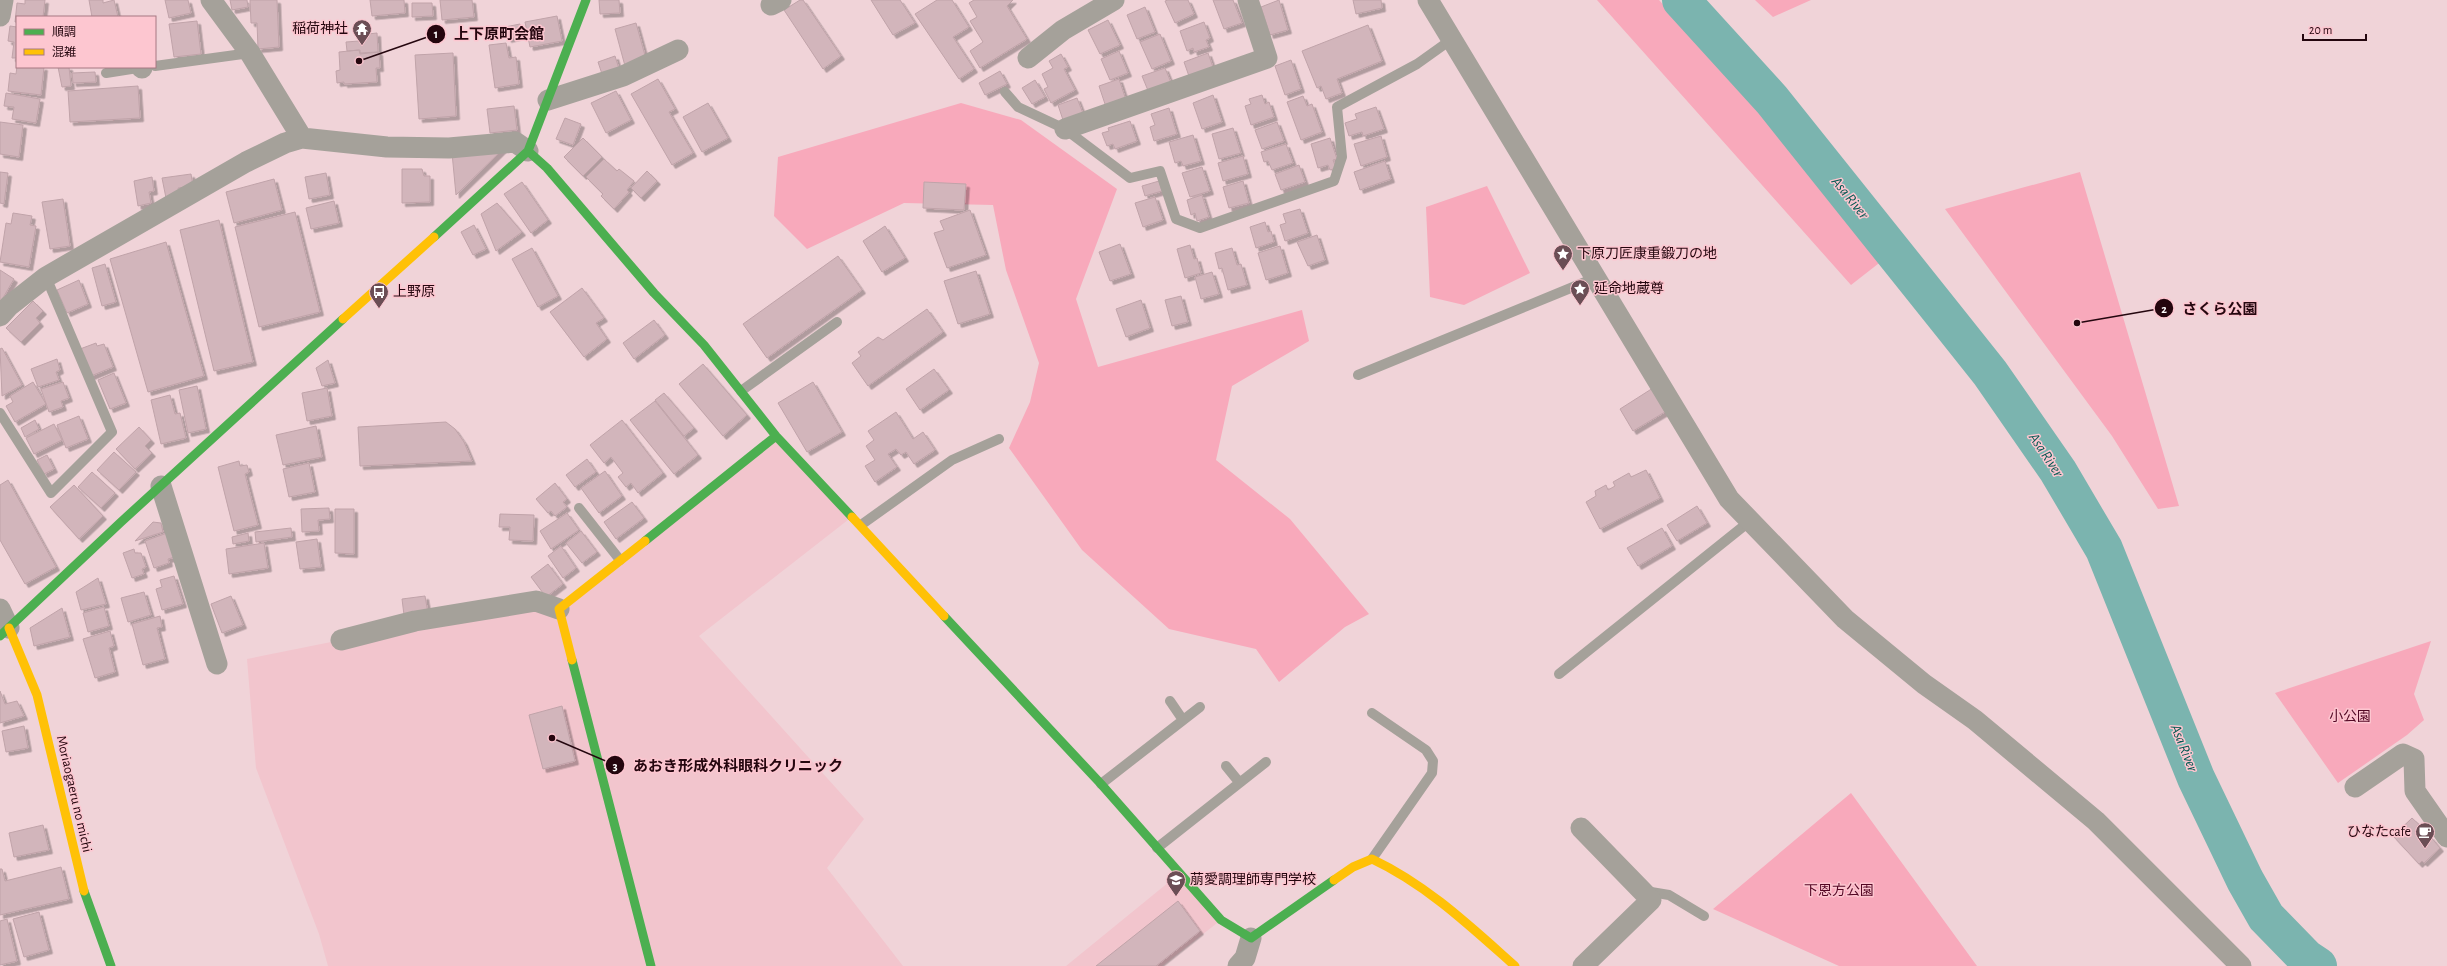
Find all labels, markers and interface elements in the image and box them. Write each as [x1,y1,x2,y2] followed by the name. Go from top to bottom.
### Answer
[16,16,156,68] legend
[2303,16,2366,42] scale bar
[351,18,373,46] temple icon: 稲荷神社
[426,20,552,47] callout: 上下原町会館
[292,21,348,36] place label: 稲荷神社
[2309,24,2332,36] text: 20 m
[52,26,76,38] text: 順調
[454,26,544,42] text: 上下原町会館
[434,28,438,40] text: 1
[52,45,76,58] text: 混雑
[1828,173,1872,223] water label: Asa River
[1552,243,1574,271] place icon: 下原刀匠康重鍛刀の地
[1577,246,1717,261] place label: 下原刀匠康重鍛刀の地
[1569,278,1591,306] place icon: 延命地蔵尊
[368,281,390,309] bus stop icon: 上野原
[1594,281,1664,296] place label: 延命地蔵尊
[393,284,435,299] place label: 上野原
[2154,295,2265,322] callout: さくら公園
[2182,301,2258,317] text: さくら公園
[2161,303,2167,315] text: 2
[2025,430,2067,481] water label: Asa River
[2329,709,2371,724] park label: 小公園
[2167,721,2201,775] water label: Asa River
[54,734,94,854] street label: Moriaogaeru no michi
[605,752,851,779] callout: あおき形成外科眼科クリニック
[633,757,843,774] text: あおき形成外科眼科クリニック
[612,760,618,772] text: 3
[2414,821,2436,849] cafe icon: ひなたcafe
[2347,824,2411,839] place label: ひなたcafe
[1165,869,1187,897] school or university icon: 萠愛調理師専門学校
[1190,872,1316,887] place label: 萠愛調理師専門学校
[1804,883,1874,898] park label: 下恩方公園

